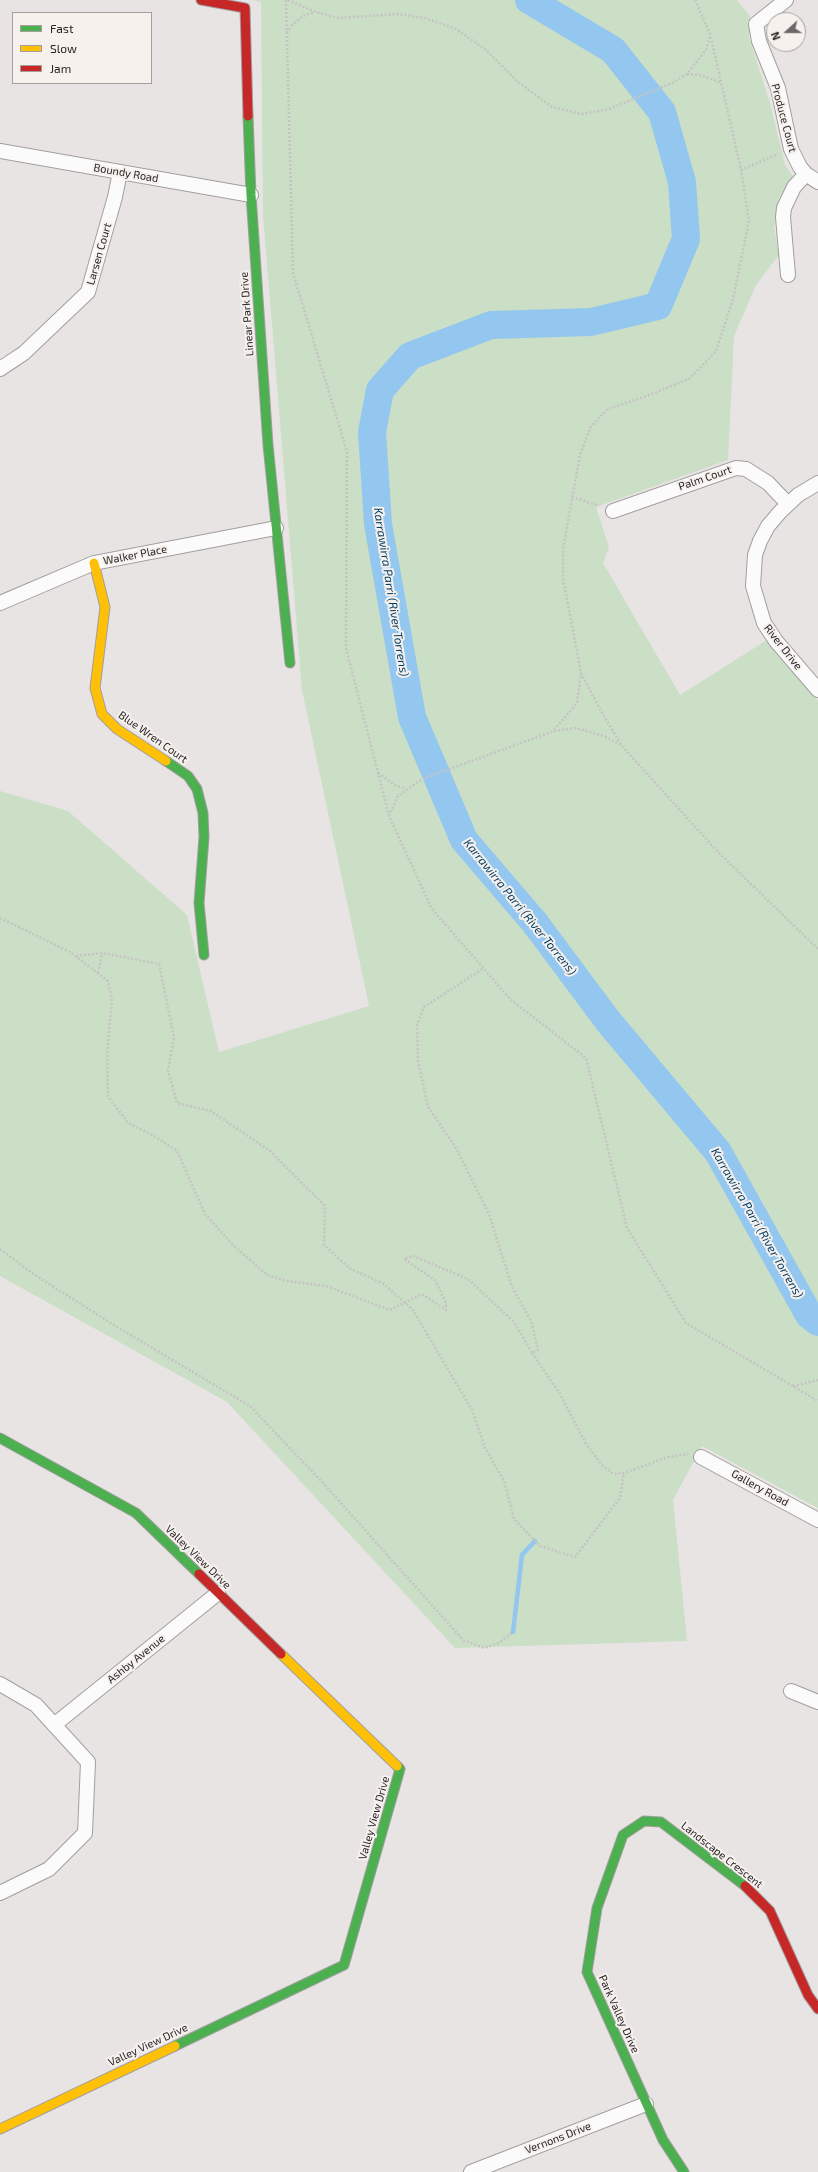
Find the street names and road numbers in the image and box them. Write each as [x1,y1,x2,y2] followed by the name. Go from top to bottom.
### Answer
[768,82,800,154] street label: Produce Court
[93,161,159,185] street label: Boundy Road
[84,222,114,286] street label: Larsen Court
[237,271,257,357] street label: Linear Park Drive
[677,463,733,493] street label: Palm Court
[102,542,168,568] street label: Walker Place
[761,622,805,672] street label: River Drive
[116,708,190,766] street label: Blue Wren Court
[729,1467,791,1509] street label: Gallery Road
[162,1522,234,1592] street label: Valley View Drive
[105,1632,167,1686] street label: Ashby Avenue
[356,1775,392,1861] street label: Valley View Drive
[679,1819,765,1891] street label: Landscape Crescent
[596,1973,642,2055] street label: Park Valley Drive
[106,2021,190,2069] street label: Valley View Drive
[523,2119,593,2157] street label: Vernons Drive

